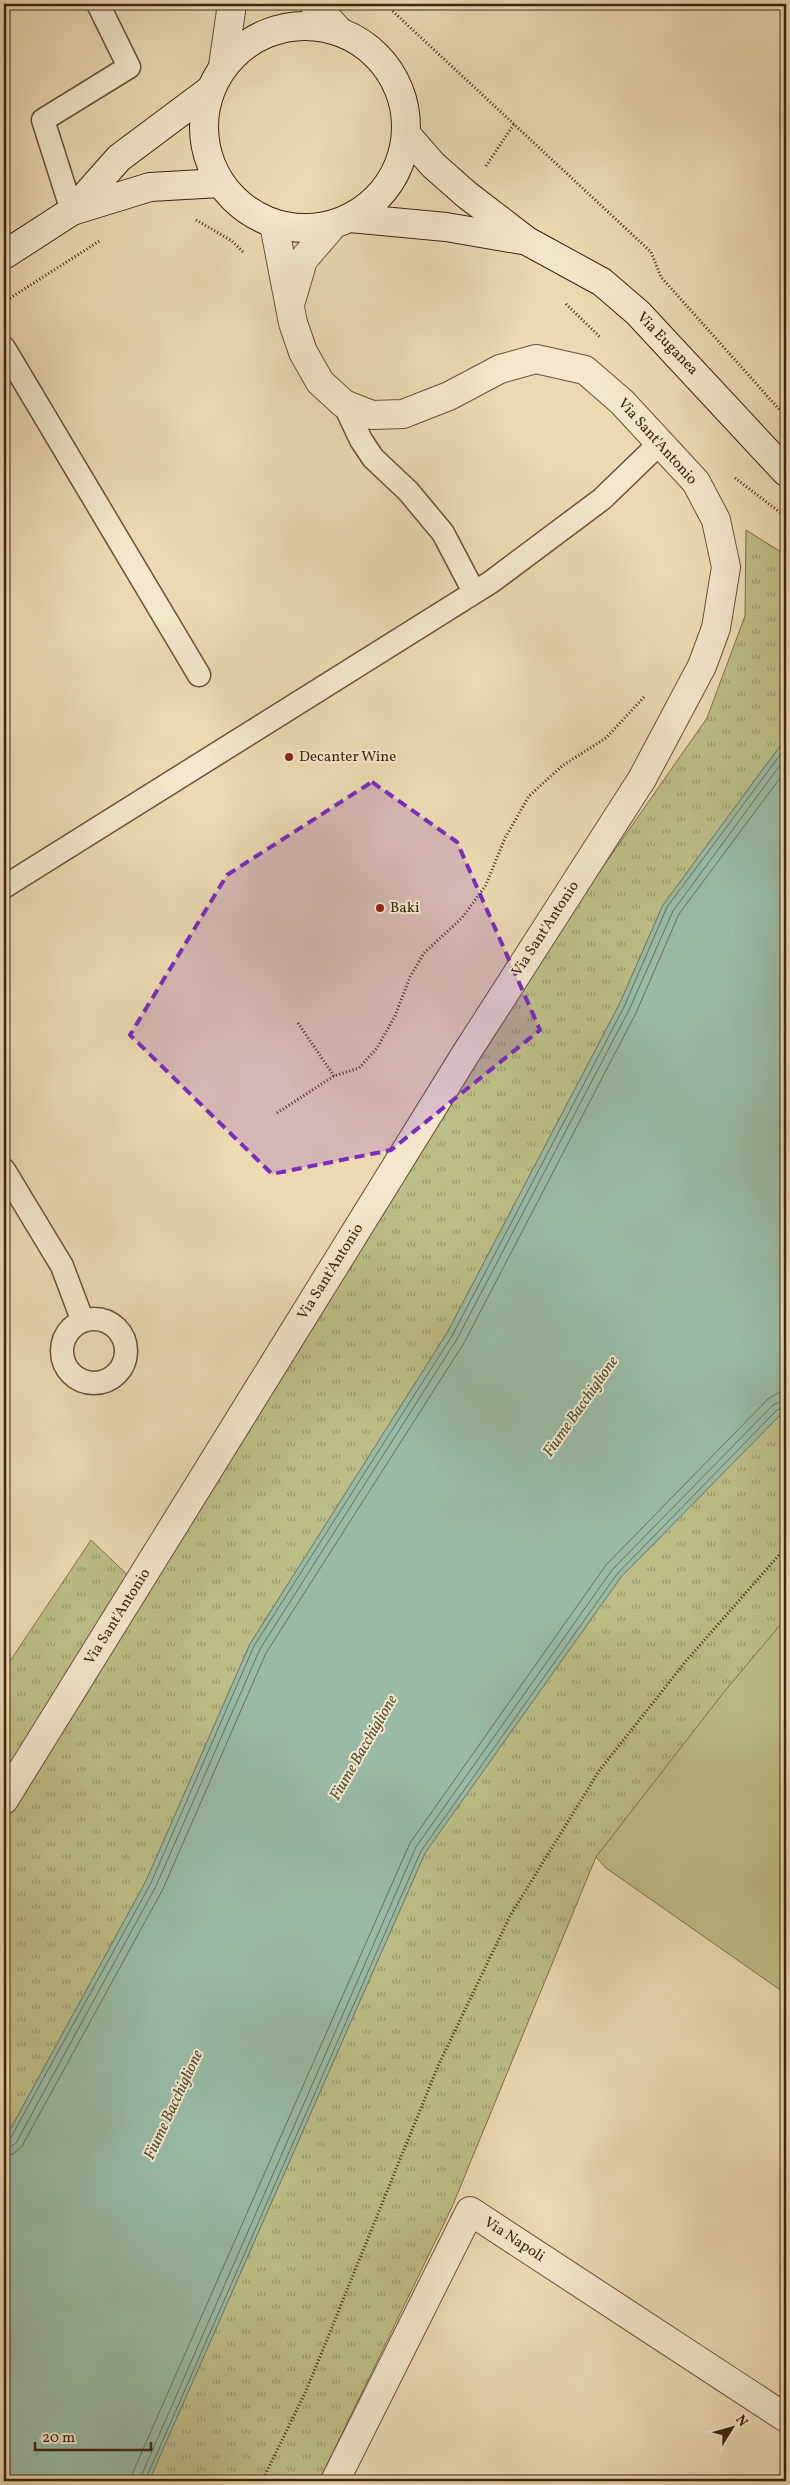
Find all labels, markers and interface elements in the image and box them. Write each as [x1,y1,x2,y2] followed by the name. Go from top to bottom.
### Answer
[631,308,703,380] street label: Via Euganea
[612,394,702,490] street label: Via Sant'Antonio
[299,747,396,768] place label: Decanter Wine
[283,751,295,763] marker: Decanter Wine
[507,877,585,981] street label: Via Sant'Antonio
[390,898,420,919] place label: Baki
[374,902,386,914] marker: Baki
[293,1220,369,1324] street label: Via Sant'Antonio
[538,1352,624,1462] water label: Fiume Bacchiglione
[80,1565,156,1669] street label: Via Sant'Antonio
[325,1691,403,1805] water label: Fiume Bacchiglione
[139,2047,209,2163] water label: Fiume Bacchiglione
[480,2213,548,2267] street label: Via Napoli
[708,2402,758,2452] north arrow
[731,2411,752,2431] text: N
[35,2420,151,2452] scale bar
[42,2428,75,2449] text: 20 m

